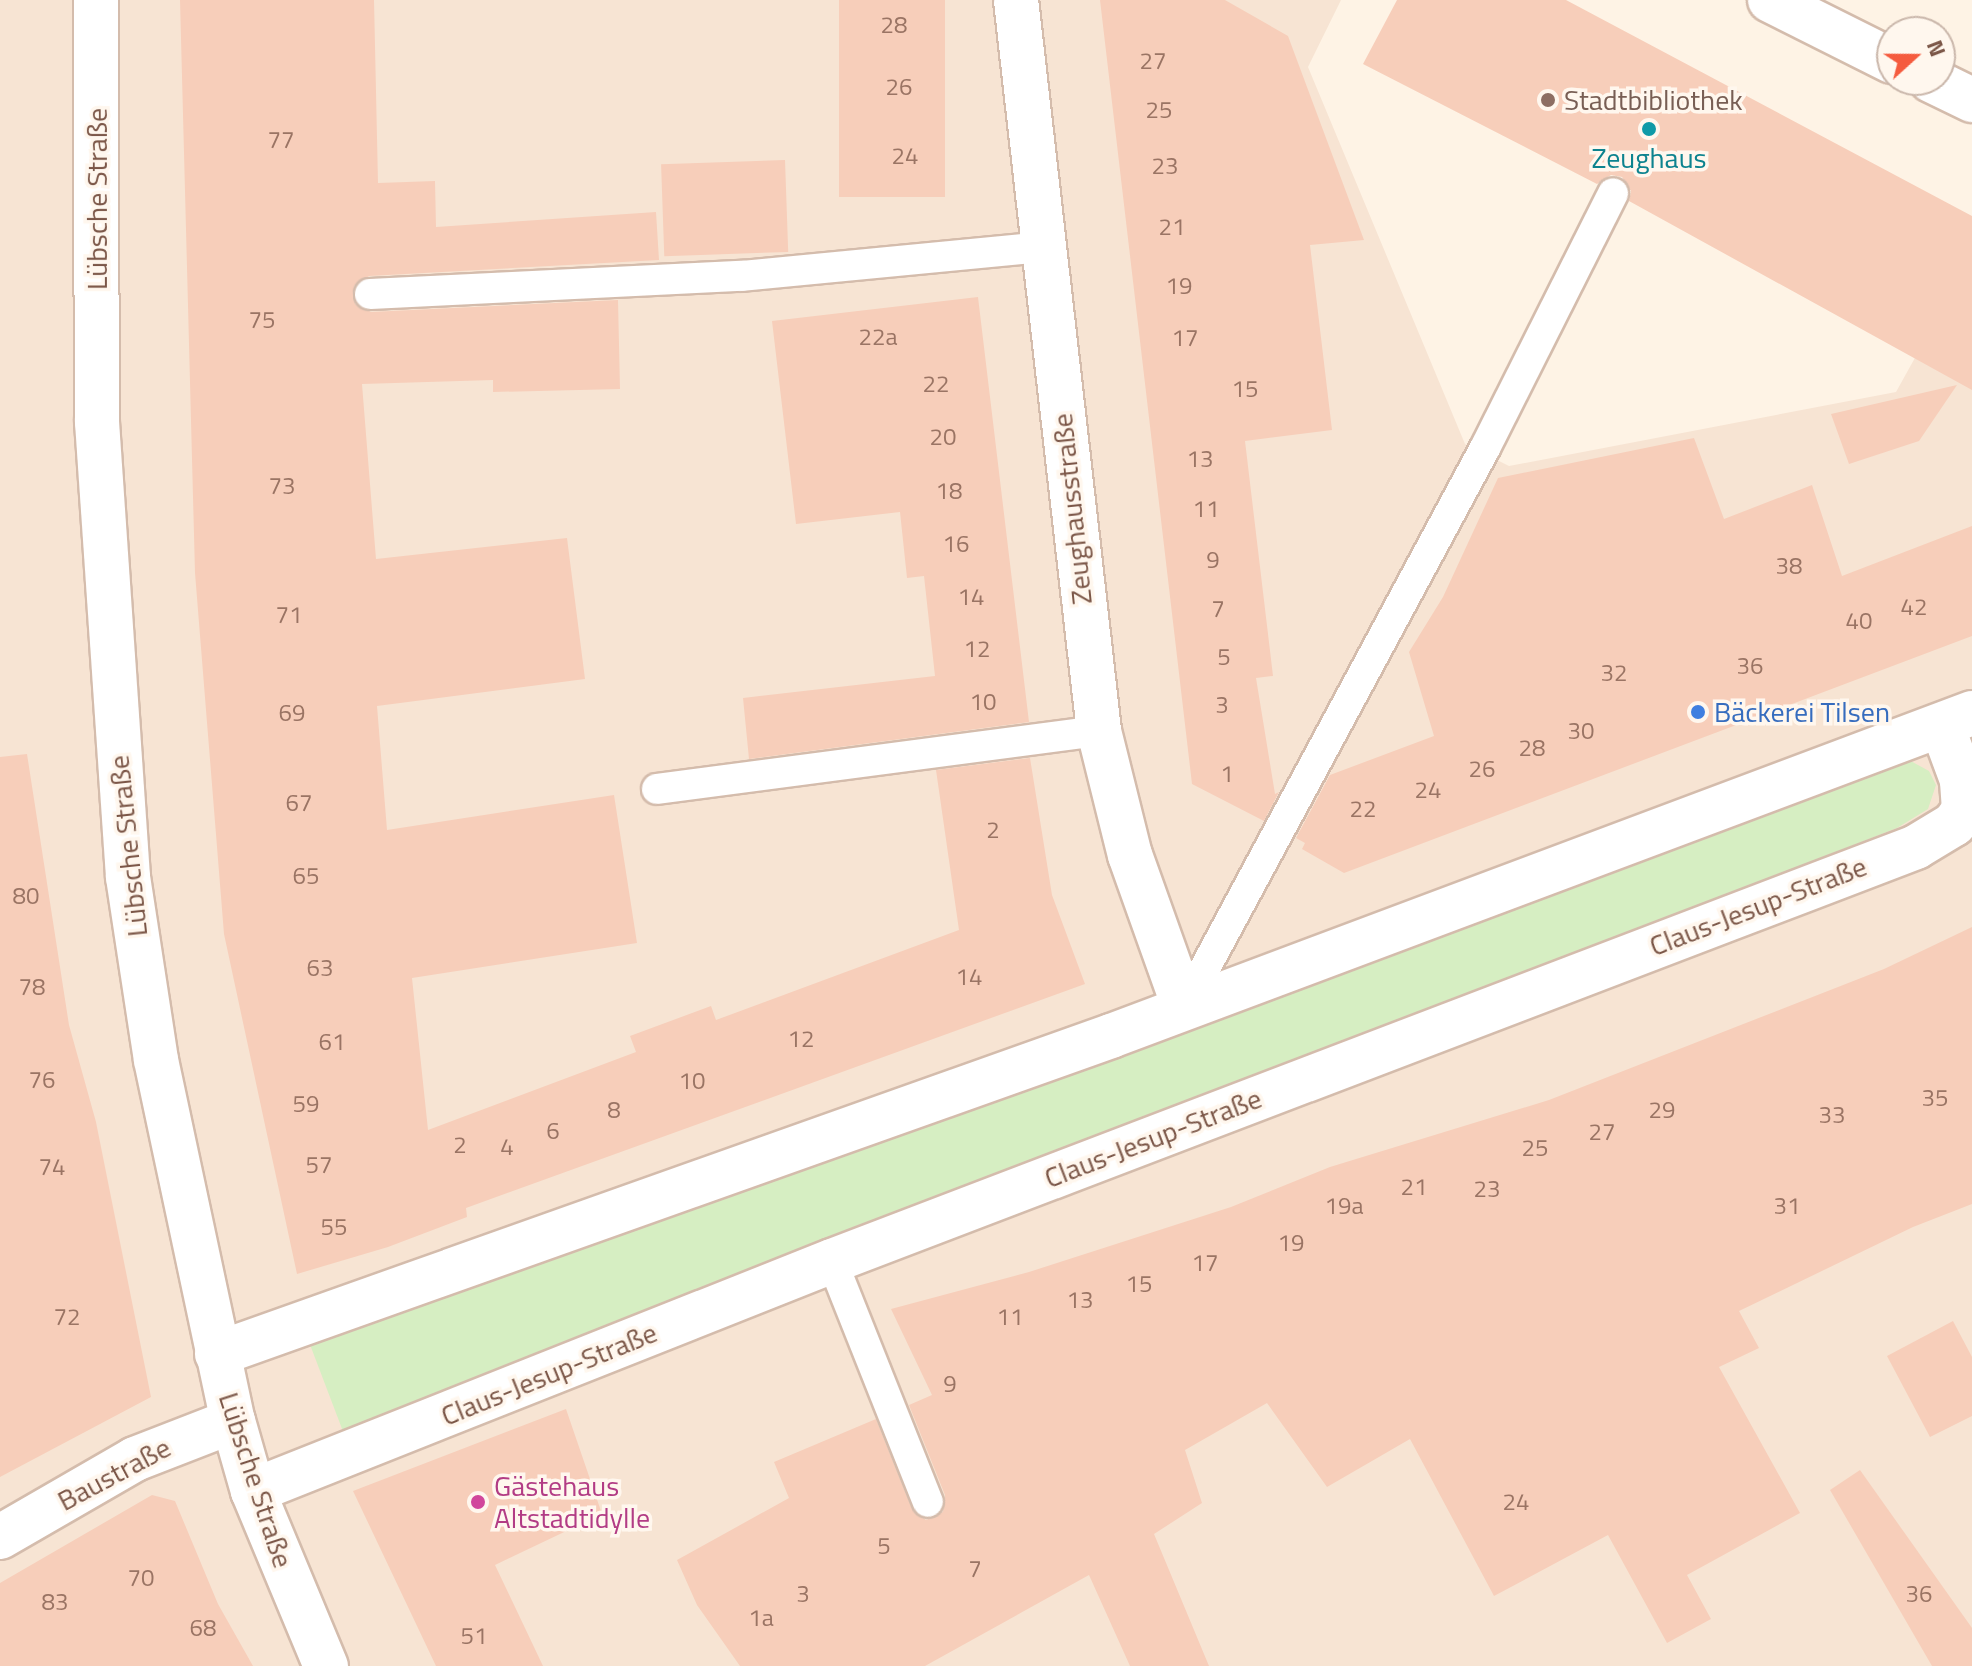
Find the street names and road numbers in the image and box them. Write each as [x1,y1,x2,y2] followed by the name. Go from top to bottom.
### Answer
[80,108,114,290] street label: Lübsche Straße
[1045,412,1099,606] street label: Zeughausstraße
[102,754,154,938] street label: Lübsche Straße
[1645,849,1871,963] street label: Claus-Jesup-Straße
[1040,1081,1266,1195] street label: Claus-Jesup-Straße
[436,1315,662,1433] street label: Claus-Jesup-Straße
[212,1388,300,1572] street label: Lübsche Straße
[52,1430,176,1518] street label: Baustraße

